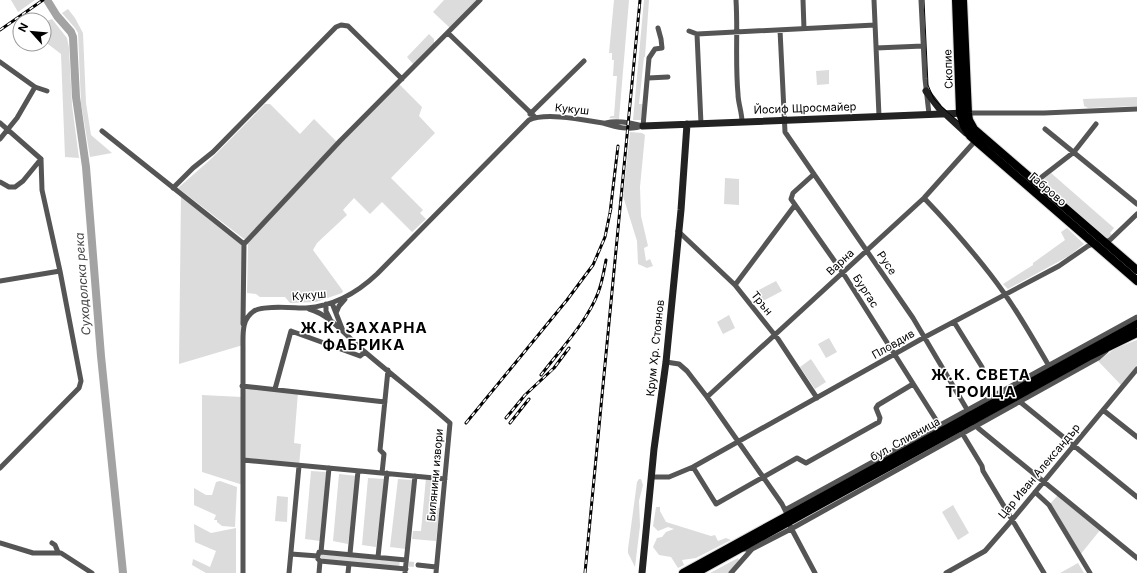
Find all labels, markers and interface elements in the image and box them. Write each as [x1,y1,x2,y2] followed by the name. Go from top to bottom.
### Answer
[12,12,52,52] north arrow
[15,21,31,34] text: N
[940,49,956,89] street label: Скопие
[753,99,857,117] street label: Йосиф Щросмайер
[554,100,590,118] street label: Кукуш
[1027,169,1070,209] street label: Габрово
[71,232,94,336] water label: Суходолска река
[823,246,857,278] street label: Варна
[874,248,900,278] street label: Русе
[850,272,882,310] street label: Бургас
[291,287,327,303] street label: Кукуш
[748,288,776,318] street label: Трън
[643,299,667,397] street label: Крум Хр. Стоянов
[300,318,428,354] district label: Ж.К. ЗАХАРНА ФАБРИКА
[869,326,917,362] street label: Пловдив
[931,365,1031,401] district label: Ж.К. СВЕТА ТРОИЦА
[868,414,942,464] street label: бул. Сливница
[995,420,1083,521] street label: Цар Иван Александър
[424,428,446,522] street label: Билянини извори

